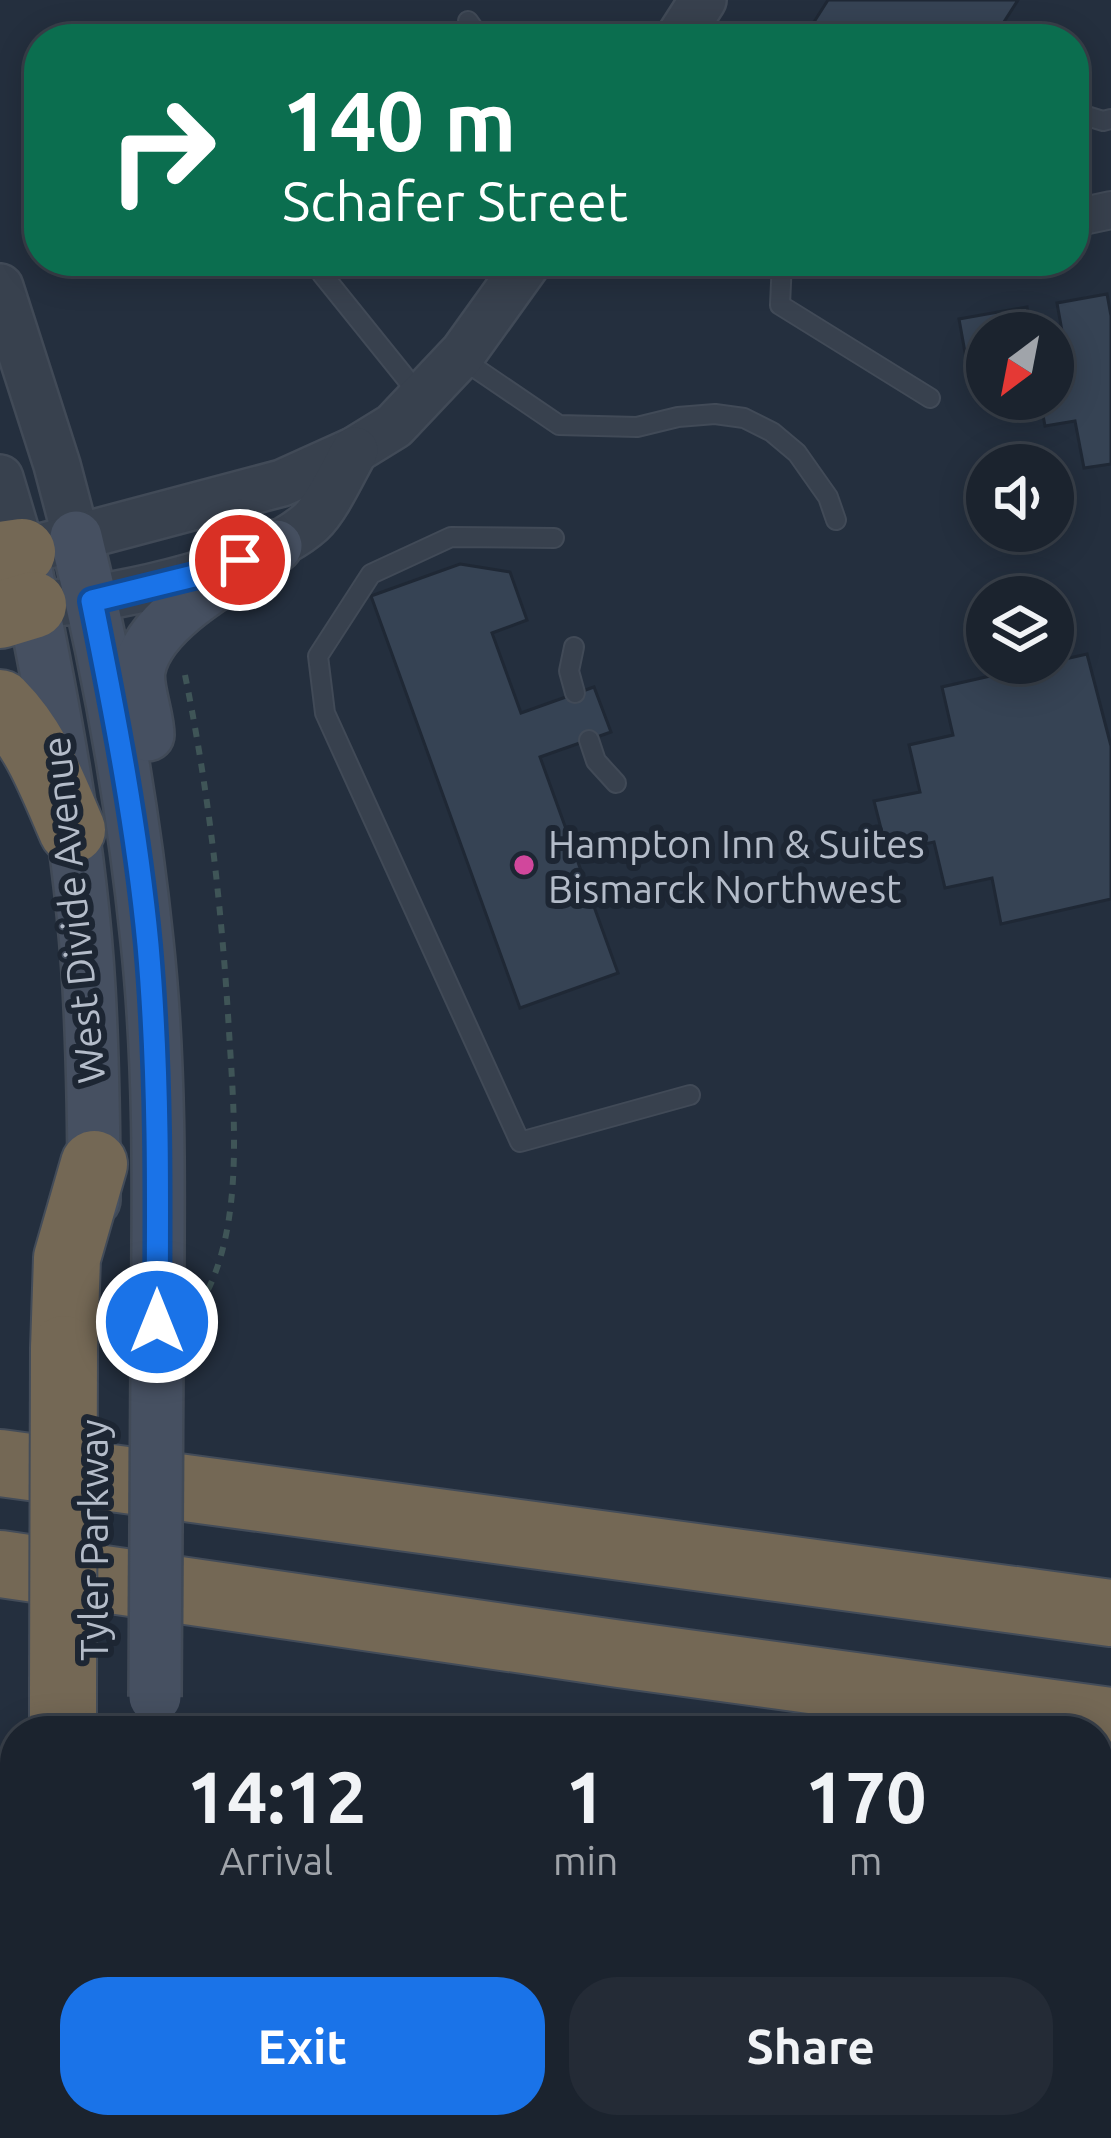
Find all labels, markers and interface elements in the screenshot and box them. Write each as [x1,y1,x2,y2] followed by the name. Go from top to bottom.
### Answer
[84,72,240,228] icon: right
[282,73,516,167] text: 140 m
[282,171,628,231] text: Schafer Street
[966,312,1074,420] north arrow
[966,312,1074,684] map controls
[966,444,1074,552] button: sound
[189,509,291,611] pin
[207,527,273,593] icon: arrive
[966,576,1074,684] button: layers
[33,735,113,1085] street label: West Divide Avenue
[548,822,925,910] place label: Hampton Inn & Suites Bismarck Northwest
[511,852,537,878] marker: Hampton Inn & Suites Bismarck Northwest
[94,1259,220,1385] position arrow
[72,1419,115,1661] street label: Tyler Parkway
[186,1756,367,1837] text: 14:12
[565,1756,606,1837] text: 1
[805,1756,927,1837] text: 170
[220,1839,333,1882] text: Arrival
[553,1839,618,1882] text: min
[849,1839,882,1882] text: m
[60,1977,545,2115] button: Exit
[569,1977,1053,2115] button: Share

